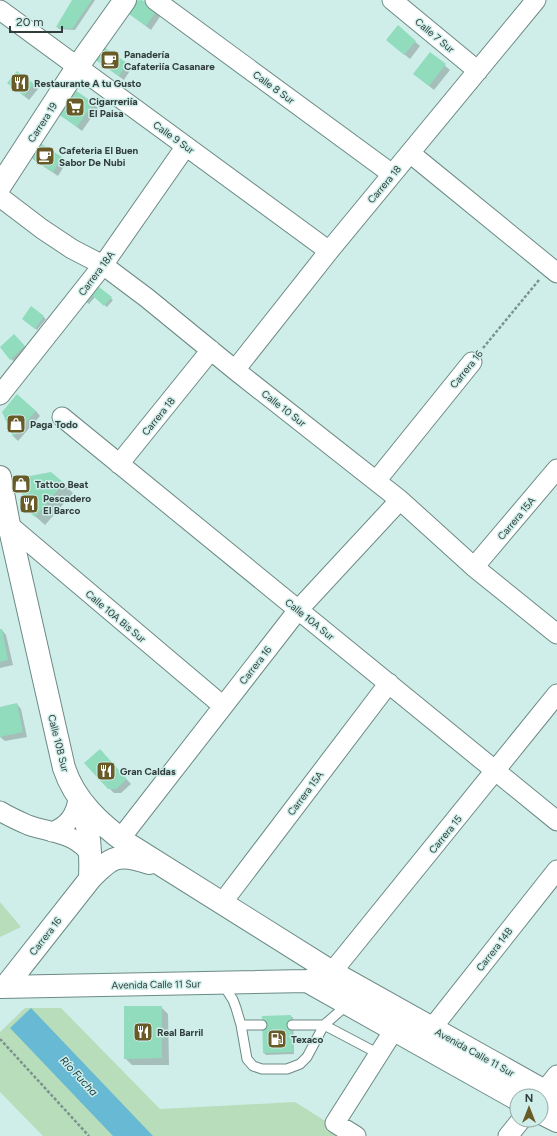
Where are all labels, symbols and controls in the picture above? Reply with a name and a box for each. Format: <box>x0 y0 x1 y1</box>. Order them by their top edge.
scale bar <box>10 8 62 34</box>
text: 20 m <box>16 15 44 29</box>
street label: Calle 7 Sur <box>412 15 458 56</box>
place label: Panadería Cafateriía Casanare <box>124 48 215 73</box>
cafe icon: Panadería Cafateriía Casanare <box>99 49 121 71</box>
street label: Calle 8 Sur <box>250 68 298 107</box>
restaurant icon: Restaurante A tu Gusto <box>9 72 31 94</box>
place label: Restaurante A tu Gusto <box>34 77 142 90</box>
place label: Cigarreriía El Paisa <box>89 95 138 120</box>
supermarket icon: Cigarreriía El Paisa <box>64 96 86 118</box>
street label: Carrera 19 <box>25 99 60 145</box>
street label: Calle 9 Sur <box>151 118 197 157</box>
place label: Cafeteria El Buen Sabor De Nubi <box>59 144 139 169</box>
cafe icon: Cafeteria El Buen Sabor De Nubi <box>34 145 56 167</box>
street label: Carrera 18 <box>365 163 404 206</box>
street label: Carrera 18A <box>75 248 118 298</box>
street label: Carrera 16 <box>447 347 486 391</box>
street label: Calle 10 Sur <box>259 387 309 430</box>
street label: Carrera 18 <box>139 394 178 438</box>
shop icon: Paga Todo <box>5 413 27 435</box>
place label: Paga Todo <box>30 418 78 431</box>
shop icon: Tattoo Beat <box>10 473 32 495</box>
place label: Tattoo Beat <box>35 478 88 491</box>
place label: Pescadero El Barco <box>43 492 91 517</box>
restaurant icon: Pescadero El Barco <box>18 493 40 515</box>
street label: Carrera 15A <box>495 494 538 542</box>
street label: Calle 10A Bis Sur <box>83 587 149 646</box>
street label: Calle 10A Sur <box>282 596 337 644</box>
street label: Carrera 16 <box>236 643 275 687</box>
street label: Calle 10B Sur <box>45 713 72 774</box>
restaurant icon: Gran Caldas <box>95 760 117 782</box>
place label: Gran Caldas <box>120 765 176 778</box>
street label: Carrera 15A <box>285 768 326 818</box>
street label: Carrera 15 <box>426 812 465 856</box>
street label: Carrera 16 <box>26 914 65 958</box>
street label: Carrera 14B <box>473 925 516 974</box>
street label: Avenida Calle 11 Sur <box>111 977 201 992</box>
restaurant icon: Real Barril <box>132 1021 154 1043</box>
street label: Avenida Calle 11 Sur <box>433 1025 517 1080</box>
place label: Real Barril <box>157 1026 203 1039</box>
fuel station icon: Texaco <box>266 1028 288 1050</box>
place label: Texaco <box>291 1033 324 1046</box>
water label: Río Fucha <box>57 1054 101 1099</box>
north arrow <box>509 1088 549 1128</box>
text: N <box>525 1092 533 1105</box>

